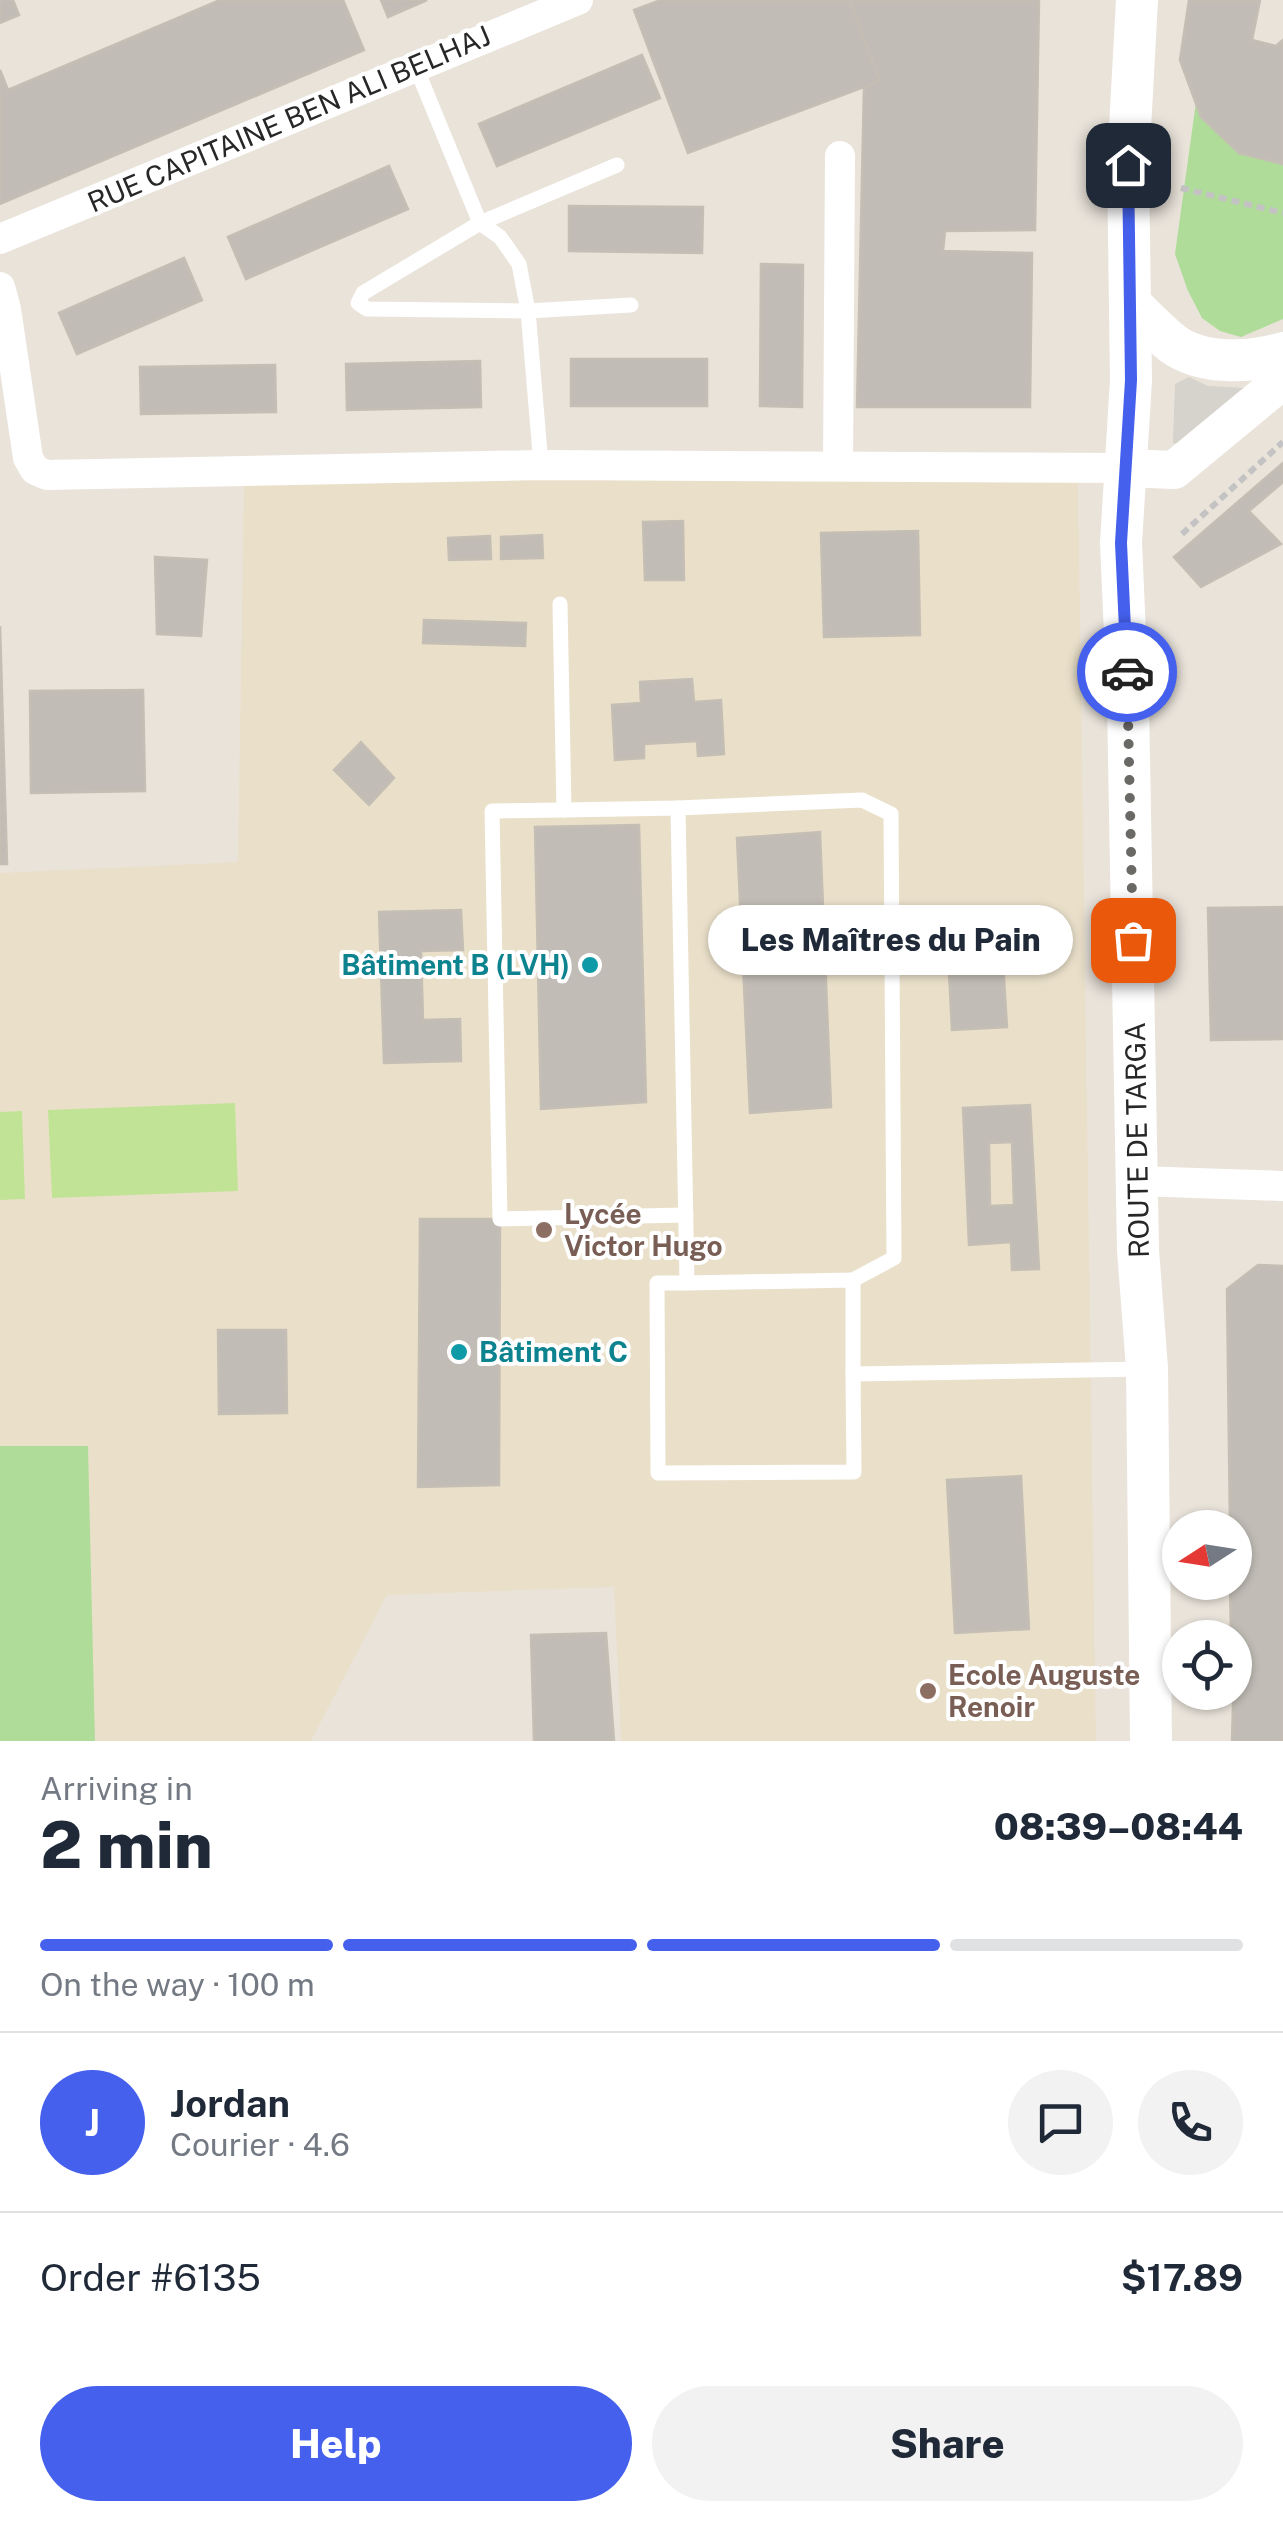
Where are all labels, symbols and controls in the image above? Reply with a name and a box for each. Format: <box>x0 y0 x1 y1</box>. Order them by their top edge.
street label: RUE CAPITAINE BEN ALI BELHAJ <box>82 18 495 219</box>
pin <box>1086 123 1171 208</box>
icon: home <box>1101 138 1156 193</box>
courier <box>1077 622 1177 722</box>
icon: car <box>1100 645 1155 700</box>
pin <box>1091 898 1176 983</box>
callout: Les Maîtres du Pain <box>708 905 1073 975</box>
icon: bag <box>1106 913 1161 968</box>
text: Les Maîtres du Pain <box>740 921 1041 958</box>
place label: Bâtiment B (LVH) <box>341 948 570 981</box>
marker: Bâtiment B (LVH) <box>579 954 601 976</box>
street label: ROUTE DE TARGA <box>1118 1022 1155 1258</box>
place label: Lycée Victor Hugo <box>564 1197 723 1262</box>
marker: Lycée Victor Hugo <box>533 1219 555 1241</box>
place label: Bâtiment C <box>479 1335 628 1368</box>
marker: Bâtiment C <box>448 1341 470 1363</box>
north arrow <box>1162 1510 1252 1600</box>
map controls <box>1162 1510 1252 1710</box>
button: locate <box>1162 1620 1252 1710</box>
place label: Ecole Auguste Renoir <box>948 1658 1140 1723</box>
marker: Ecole Auguste Renoir <box>917 1680 939 1702</box>
text: Arriving in <box>40 1770 193 1807</box>
text: 08:39–08:44 <box>994 1804 1243 1849</box>
text: 2 min <box>40 1806 213 1883</box>
text: On the way · 100 m <box>40 1966 315 2003</box>
button: chat <box>1008 2070 1113 2175</box>
button: phone <box>1138 2070 1243 2175</box>
text: Jordan <box>170 2081 290 2126</box>
text: J <box>85 2100 100 2145</box>
text: Courier · 4.6 <box>170 2126 350 2163</box>
text: Order #6135 <box>40 2255 261 2300</box>
text: $17.89 <box>1121 2255 1243 2300</box>
button: Help <box>40 2386 632 2501</box>
button: Share <box>652 2386 1243 2501</box>

